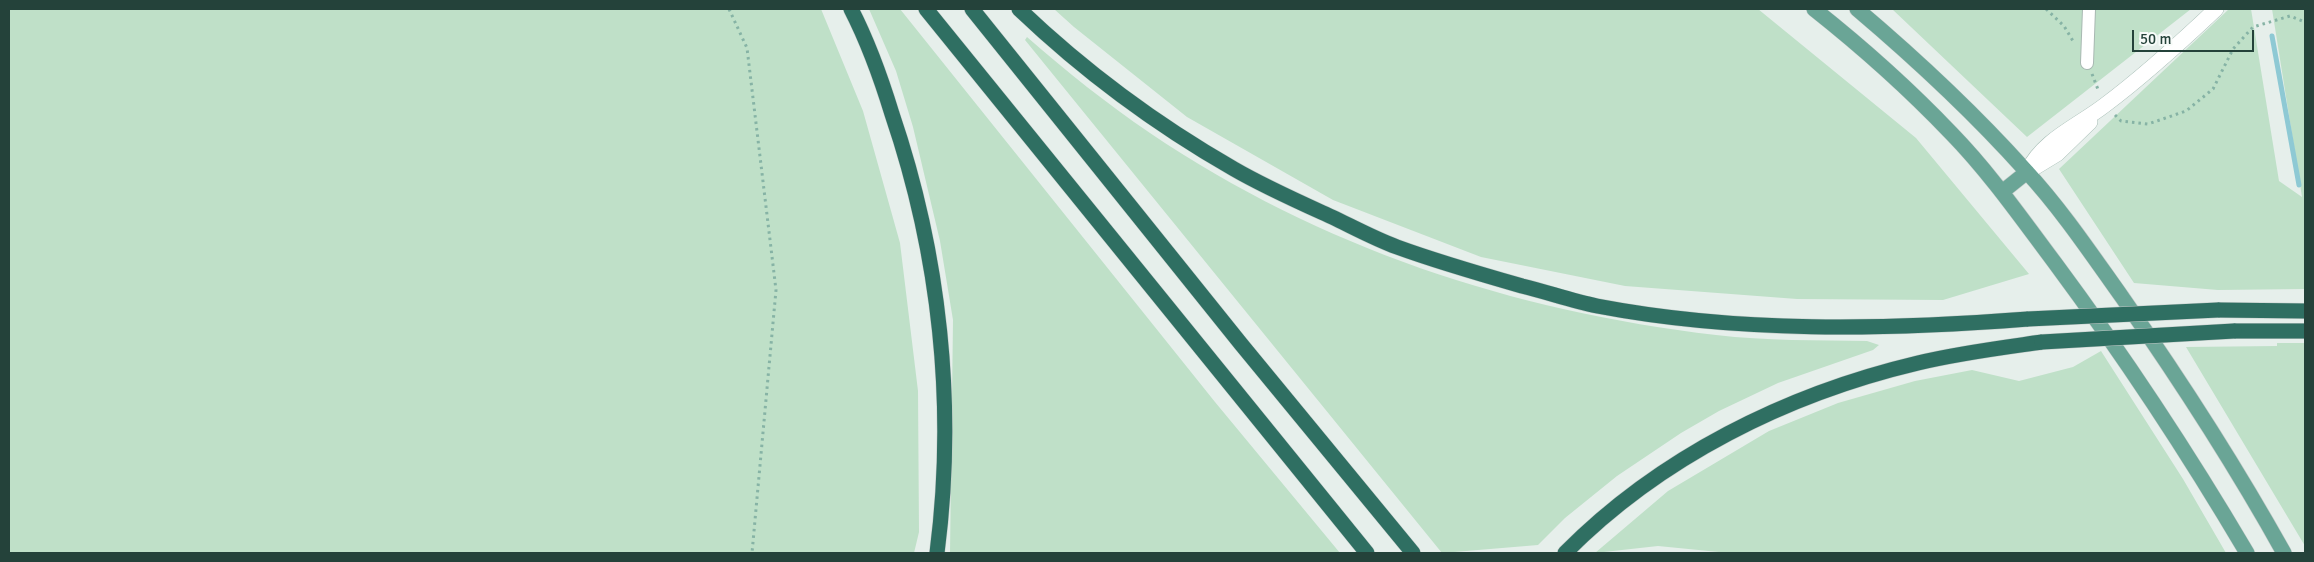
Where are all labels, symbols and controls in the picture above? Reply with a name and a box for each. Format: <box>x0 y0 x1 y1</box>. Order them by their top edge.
scale bar <box>2134 20 2256 52</box>
text: 50 m <box>2140 30 2171 48</box>

